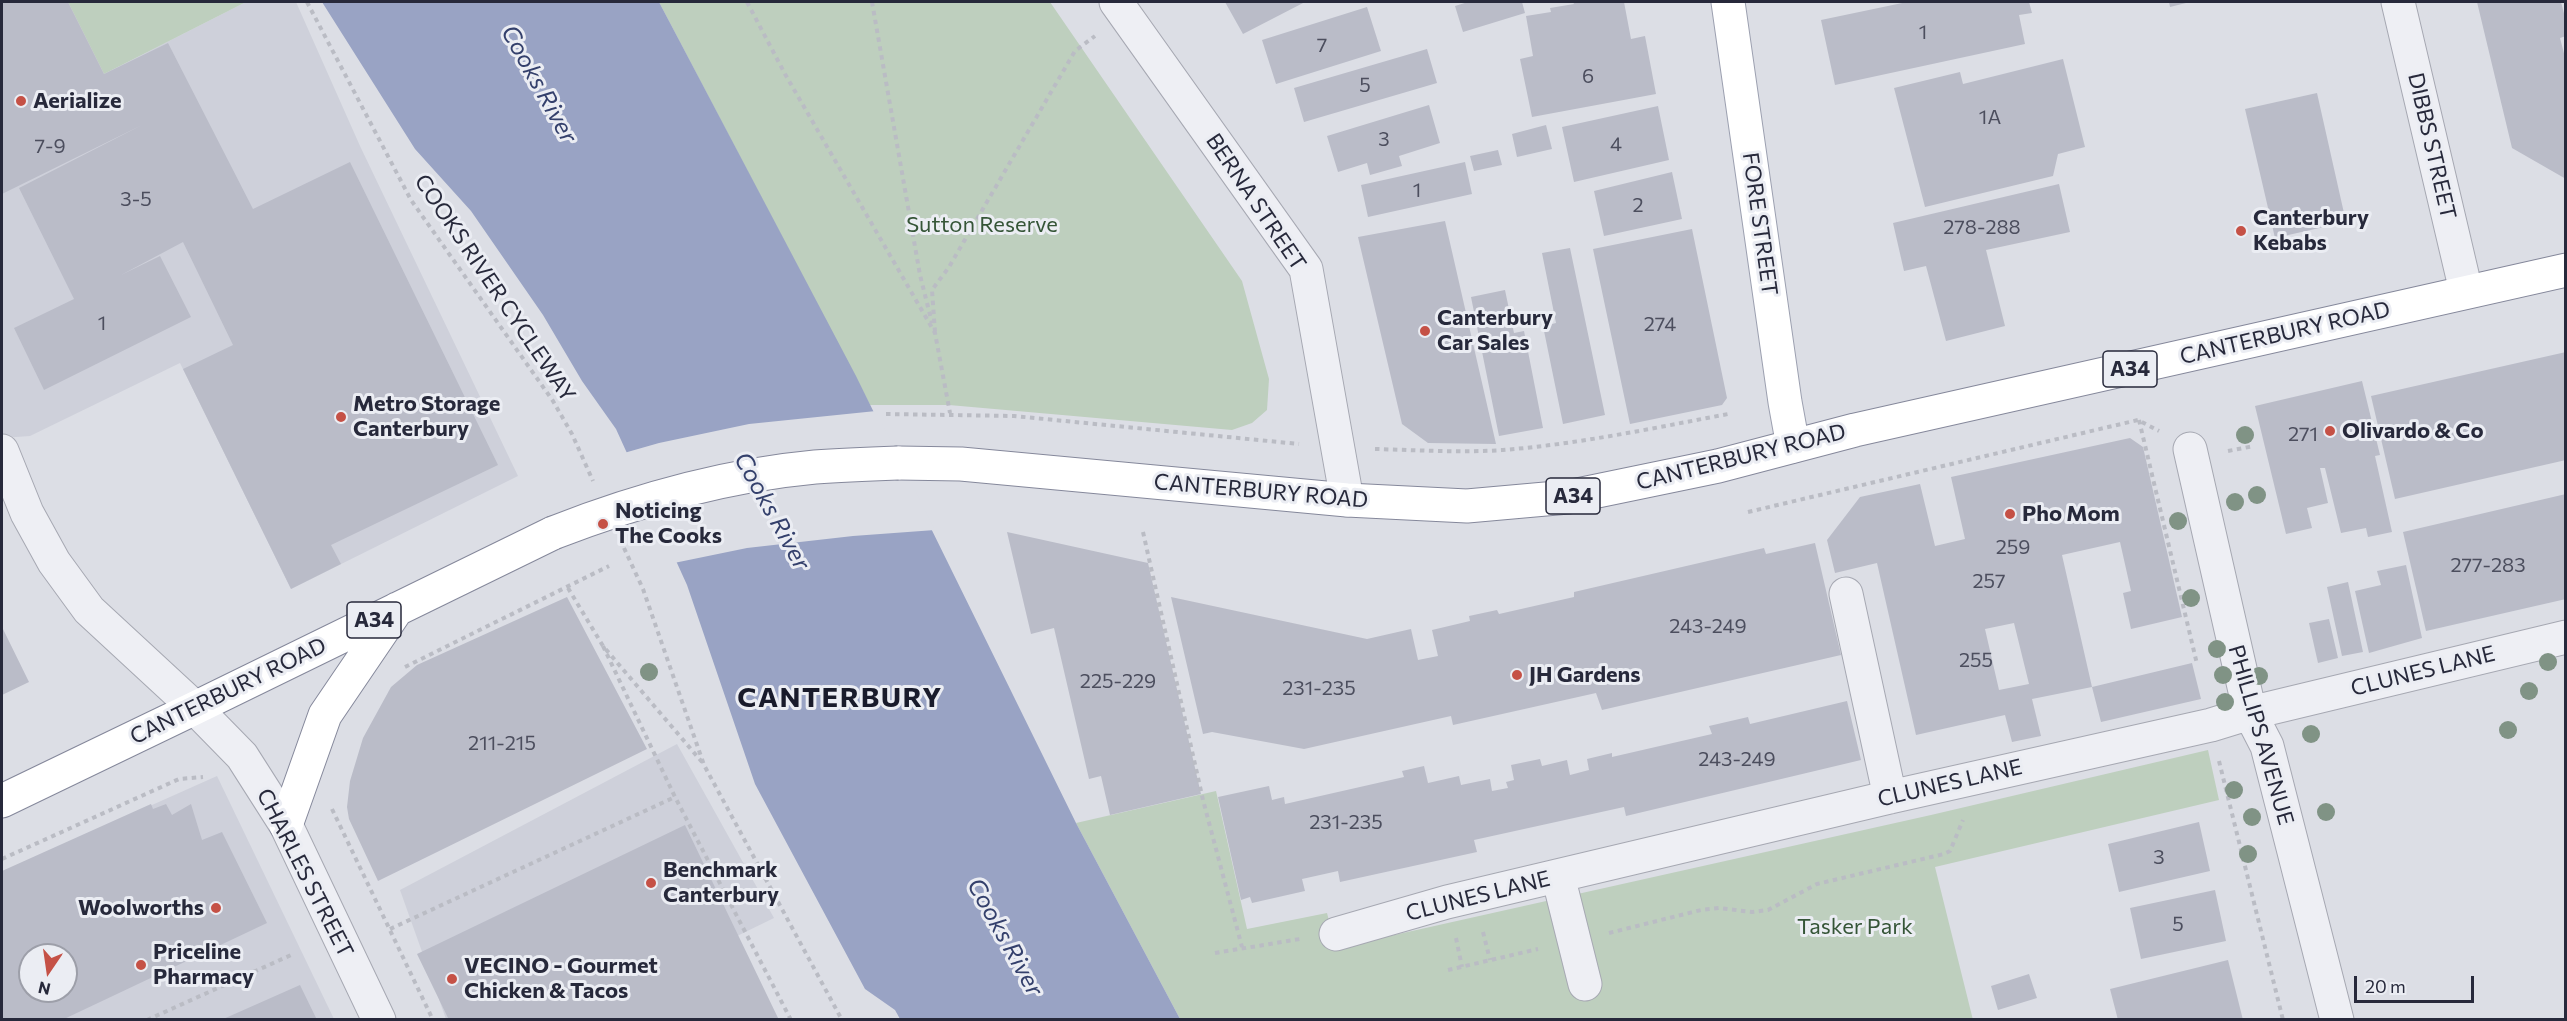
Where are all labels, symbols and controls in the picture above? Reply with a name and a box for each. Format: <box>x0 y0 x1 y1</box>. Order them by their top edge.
water label: Cooks River <box>495 20 583 148</box>
house number: 1 <box>1919 20 1927 44</box>
house number: 7 <box>1317 33 1327 57</box>
house number: 6 <box>1582 64 1594 88</box>
street label: DIBBS STREET <box>2402 70 2462 222</box>
house number: 5 <box>1359 73 1371 97</box>
place label: Aerialize <box>33 88 122 114</box>
marker: Aerialize <box>14 94 28 108</box>
house number: 1A <box>1979 105 2001 129</box>
house number: 3 <box>1378 127 1390 151</box>
street label: BERNA STREET <box>1200 128 1312 276</box>
house number: 4 <box>1610 132 1622 156</box>
house number: 7-9 <box>34 134 66 158</box>
street label: FORE STREET <box>1737 151 1783 297</box>
street label: COOKS RIVER CYCLEWAY <box>409 169 581 407</box>
house number: 1 <box>1413 178 1421 202</box>
house number: 3-5 <box>120 187 152 211</box>
house number: 2 <box>1632 193 1644 217</box>
place label: Canterbury Kebabs <box>2253 205 2369 256</box>
park label: Sutton Reserve <box>906 212 1058 238</box>
house number: 278-288 <box>1943 215 2021 239</box>
marker: Canterbury Kebabs <box>2234 224 2248 238</box>
street label: CANTERBURY ROAD <box>2177 296 2393 370</box>
place label: Canterbury Car Sales <box>1437 305 1553 356</box>
house number: 1 <box>98 311 106 335</box>
house number: 274 <box>1644 312 1676 336</box>
marker: Canterbury Car Sales <box>1418 324 1432 338</box>
road number: A34 <box>2103 351 2157 387</box>
place label: Metro Storage Canterbury <box>353 391 500 442</box>
marker: Metro Storage Canterbury <box>334 410 348 424</box>
street label: CANTERBURY ROAD <box>1634 418 1848 496</box>
place label: Olivardo & Co <box>2342 418 2484 444</box>
house number: 271 <box>2288 422 2318 446</box>
marker: Olivardo & Co <box>2323 424 2337 438</box>
water label: Cooks River <box>728 447 816 575</box>
street label: CANTERBURY ROAD <box>1153 468 1369 514</box>
road number: A34 <box>1546 478 1600 514</box>
place label: Noticing The Cooks <box>615 498 722 550</box>
place label: Pho Mom <box>2022 501 2120 527</box>
marker: Pho Mom <box>2003 507 2017 521</box>
marker: Noticing The Cooks <box>596 517 610 531</box>
house number: 259 <box>1996 535 2030 559</box>
house number: 277-283 <box>2450 553 2526 577</box>
house number: 257 <box>1972 569 2006 593</box>
road number: A34 <box>347 602 401 638</box>
house number: 243-249 <box>1669 614 1747 638</box>
street label: CANTERBURY ROAD <box>126 632 330 750</box>
street label: CLUNES LANE <box>2348 640 2498 702</box>
street label: PHILLIPS AVENUE <box>2223 642 2299 828</box>
house number: 255 <box>1959 648 1993 672</box>
place label: JH Gardens <box>1529 662 1641 688</box>
marker: JH Gardens <box>1510 668 1524 682</box>
house number: 225-229 <box>1080 669 1156 693</box>
house number: 231-235 <box>1282 676 1356 700</box>
district label: CANTERBURY <box>737 681 943 715</box>
house number: 211-215 <box>468 731 536 755</box>
house number: 243-249 <box>1698 747 1776 771</box>
street label: CLUNES LANE <box>1875 754 2025 812</box>
street label: CHARLES STREET <box>251 784 359 962</box>
house number: 231-235 <box>1309 810 1383 834</box>
house number: 3 <box>2153 845 2165 869</box>
place label: Benchmark Canterbury <box>663 857 779 908</box>
street label: CLUNES LANE <box>1403 865 1553 927</box>
water label: Cooks River <box>961 873 1049 1001</box>
marker: Benchmark Canterbury <box>644 876 658 890</box>
place label: Woolworths <box>78 895 204 921</box>
marker: Woolworths <box>209 901 223 915</box>
house number: 5 <box>2172 912 2184 936</box>
park label: Tasker Park <box>1797 914 1913 940</box>
place label: Priceline Pharmacy <box>153 939 254 990</box>
north arrow <box>18 943 78 1003</box>
place label: VECINO - Gourmet Chicken & Tacos <box>464 953 658 1004</box>
marker: Priceline Pharmacy <box>134 958 148 972</box>
scale bar <box>2357 964 2477 1002</box>
marker: VECINO - Gourmet Chicken & Tacos <box>445 972 459 986</box>
text: 20 m <box>2365 975 2406 997</box>
text: N <box>36 978 52 1000</box>

